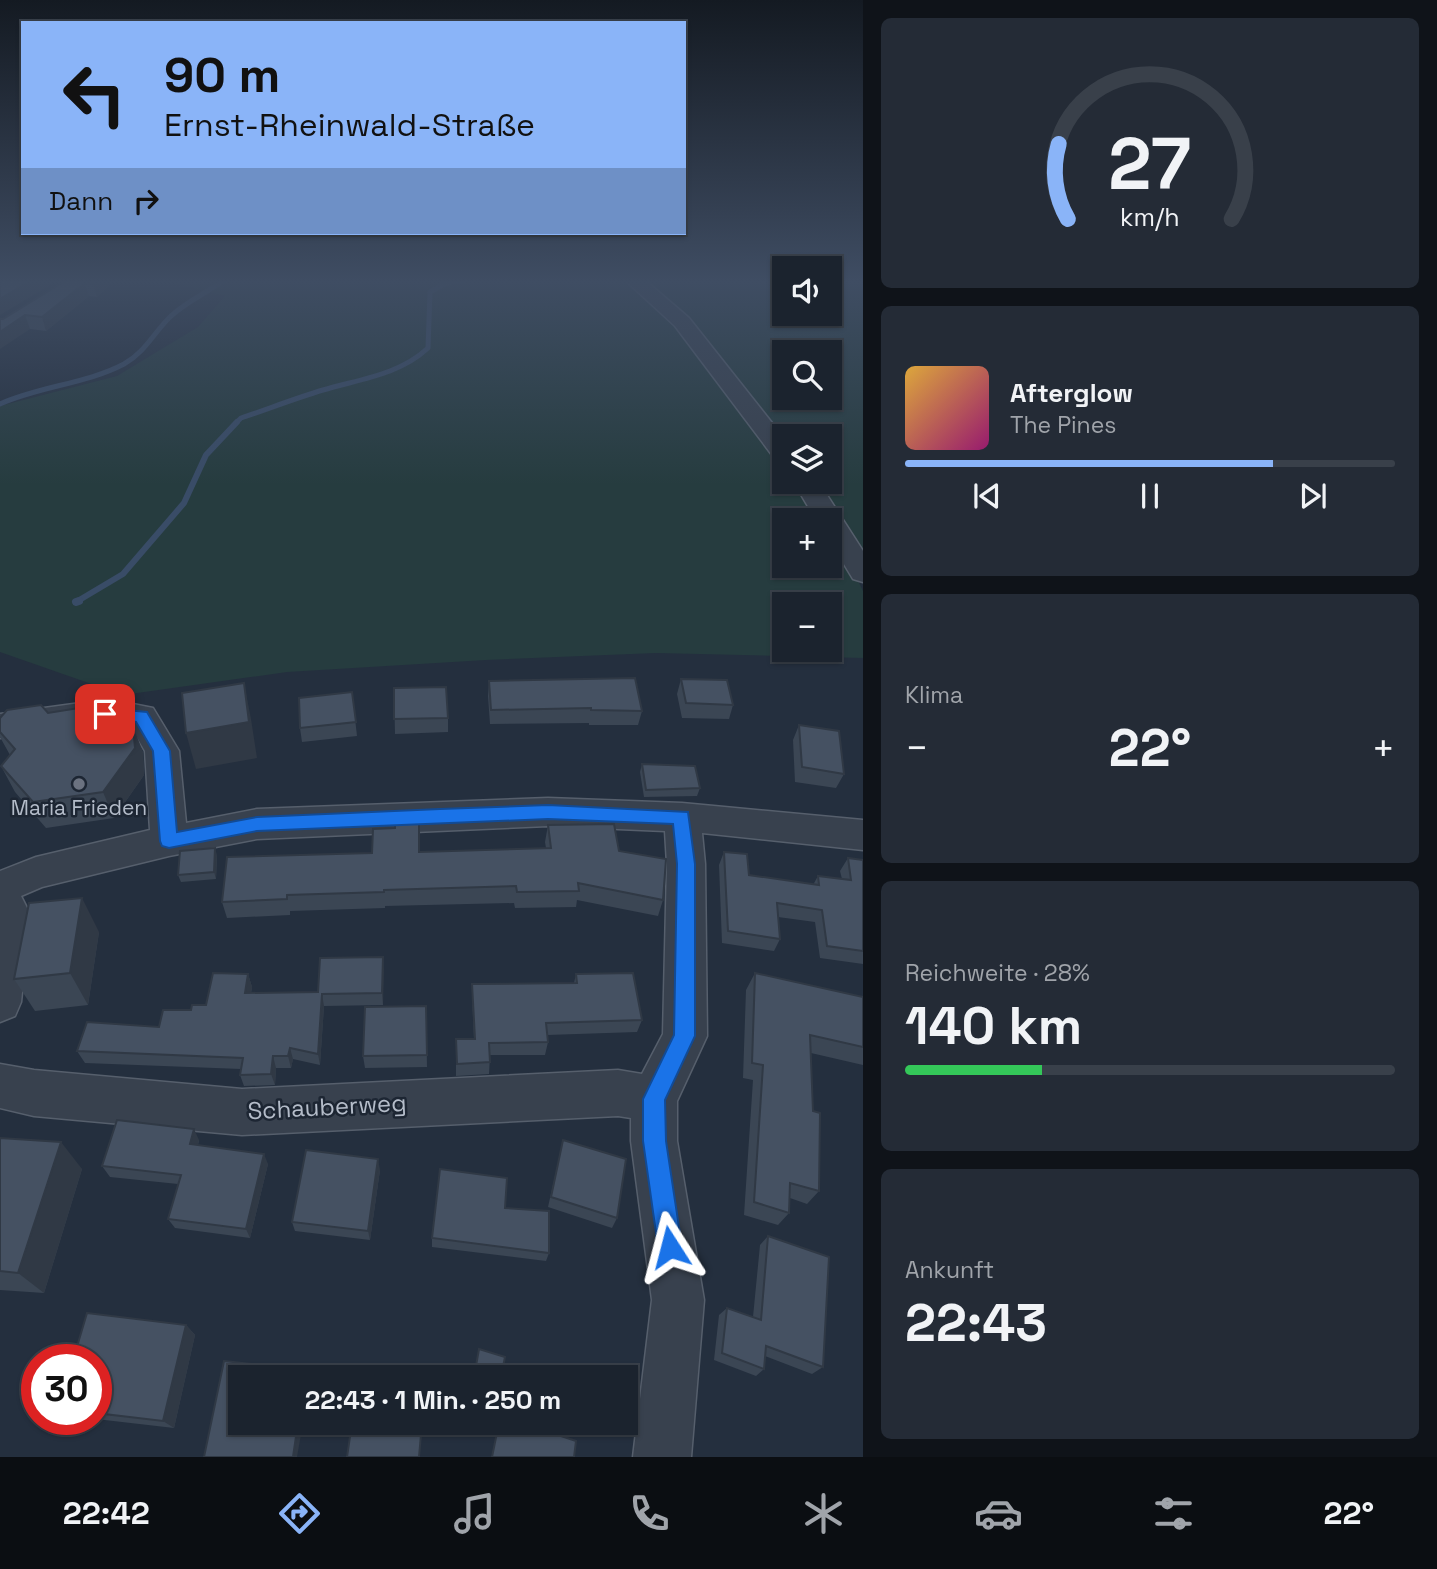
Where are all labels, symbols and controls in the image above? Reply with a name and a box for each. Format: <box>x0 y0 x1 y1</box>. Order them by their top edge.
text: 90 m <box>164 44 280 106</box>
icon: left <box>49 49 140 140</box>
text: Ernst-Rheinwald-Straße <box>164 105 535 145</box>
text: 27 <box>1109 117 1191 210</box>
icon: right <box>127 182 165 220</box>
text: Dann <box>49 184 113 218</box>
text: km/h <box>1120 201 1180 233</box>
map controls <box>772 256 842 662</box>
button: sound <box>772 256 842 326</box>
button: search <box>772 340 842 410</box>
text: Afterglow <box>1010 376 1133 410</box>
text: The Pines <box>1010 410 1116 440</box>
button: layers <box>772 424 842 494</box>
icon: previous <box>968 477 1006 515</box>
icon: pause <box>1131 477 1169 515</box>
icon: next <box>1294 477 1332 515</box>
button: + <box>772 508 842 578</box>
button: − <box>772 592 842 662</box>
text: Klima <box>905 680 963 710</box>
pin <box>75 684 135 744</box>
icon: arrive <box>86 695 124 733</box>
text: 22° <box>1109 715 1191 781</box>
text: − <box>905 724 929 772</box>
text: + <box>1371 724 1395 772</box>
marker: Maria Frieden <box>71 776 87 792</box>
place label: Maria Frieden <box>11 794 147 821</box>
text: Reichweite · 28% <box>905 958 1090 988</box>
text: 140 km <box>905 993 1082 1059</box>
street label: Schauberweg <box>247 1087 407 1126</box>
position arrow <box>633 1210 707 1284</box>
text: Ankunft <box>905 1255 994 1285</box>
text: 22:43 <box>905 1290 1047 1356</box>
speed limit sign: 30 <box>21 1344 112 1435</box>
text: 22:43 · 1 Min. · 250 m <box>305 1383 561 1417</box>
icon: directions <box>275 1489 324 1538</box>
icon: music <box>450 1489 499 1538</box>
icon: phone <box>625 1489 674 1538</box>
icon: climate <box>799 1489 848 1538</box>
icon: car <box>974 1489 1023 1538</box>
icon: filters <box>1149 1489 1198 1538</box>
text: 22:42 <box>63 1493 150 1533</box>
text: 22° <box>1323 1493 1374 1533</box>

